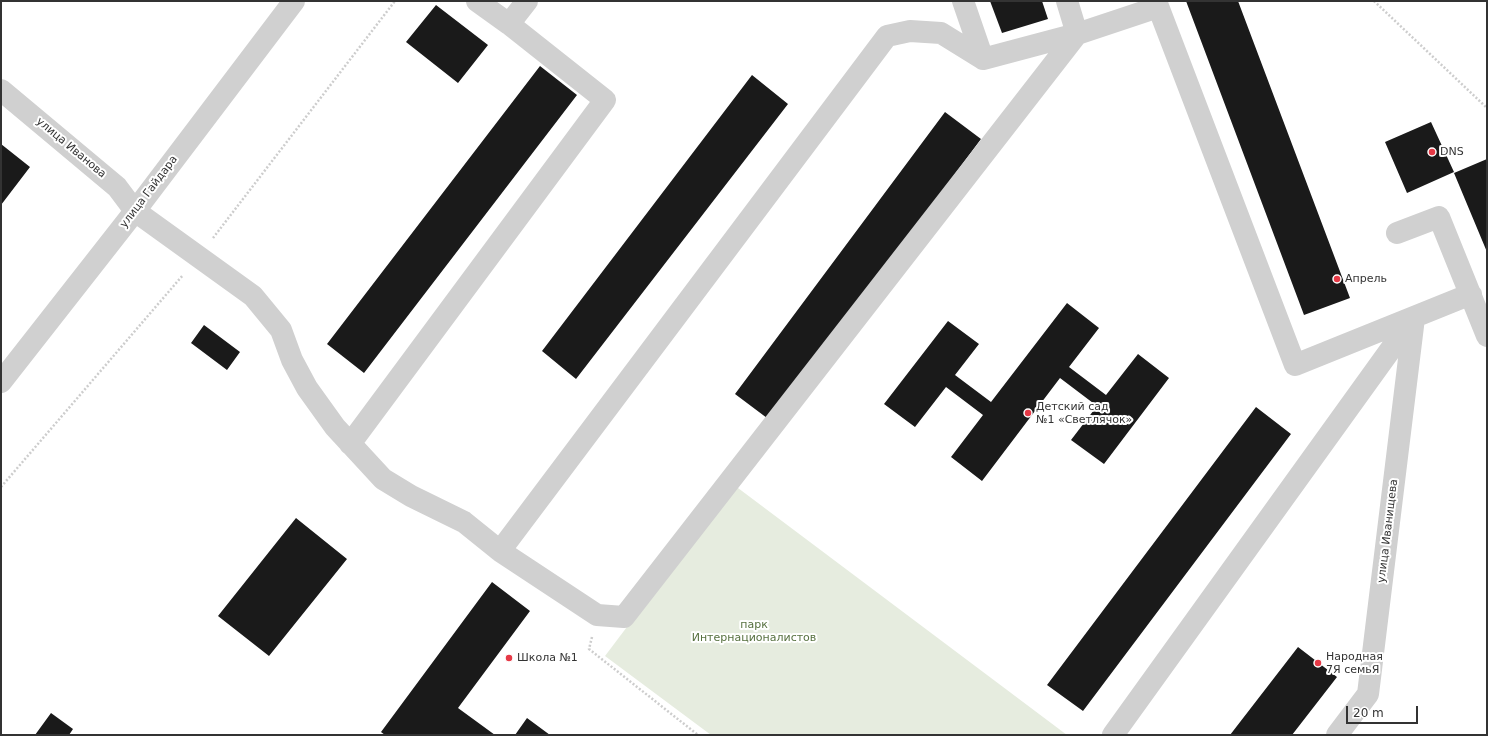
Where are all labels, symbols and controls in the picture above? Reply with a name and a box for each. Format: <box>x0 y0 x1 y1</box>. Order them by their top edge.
street label: улица Иванова <box>33 115 109 181</box>
place label: DNS <box>1440 145 1464 159</box>
marker: DNS <box>1427 147 1437 157</box>
street label: улица Гайдара <box>118 153 180 231</box>
place label: Апрель <box>1345 272 1387 286</box>
marker: Апрель <box>1332 274 1342 284</box>
place label: Детский сад №1 «Светлячок» <box>1036 400 1132 426</box>
marker: Детский сад №1 «Светлячок» <box>1023 408 1033 418</box>
street label: улица Иванищева <box>1375 478 1401 584</box>
park label: парк Интернационалистов <box>692 618 816 644</box>
place label: Народная 7Я семьЯ <box>1326 650 1383 676</box>
place label: Школа №1 <box>517 651 578 665</box>
marker: Школа №1 <box>504 653 514 663</box>
marker: Народная 7Я семьЯ <box>1313 658 1323 668</box>
scale bar <box>1348 698 1420 724</box>
text: 20 m <box>1353 706 1384 720</box>

